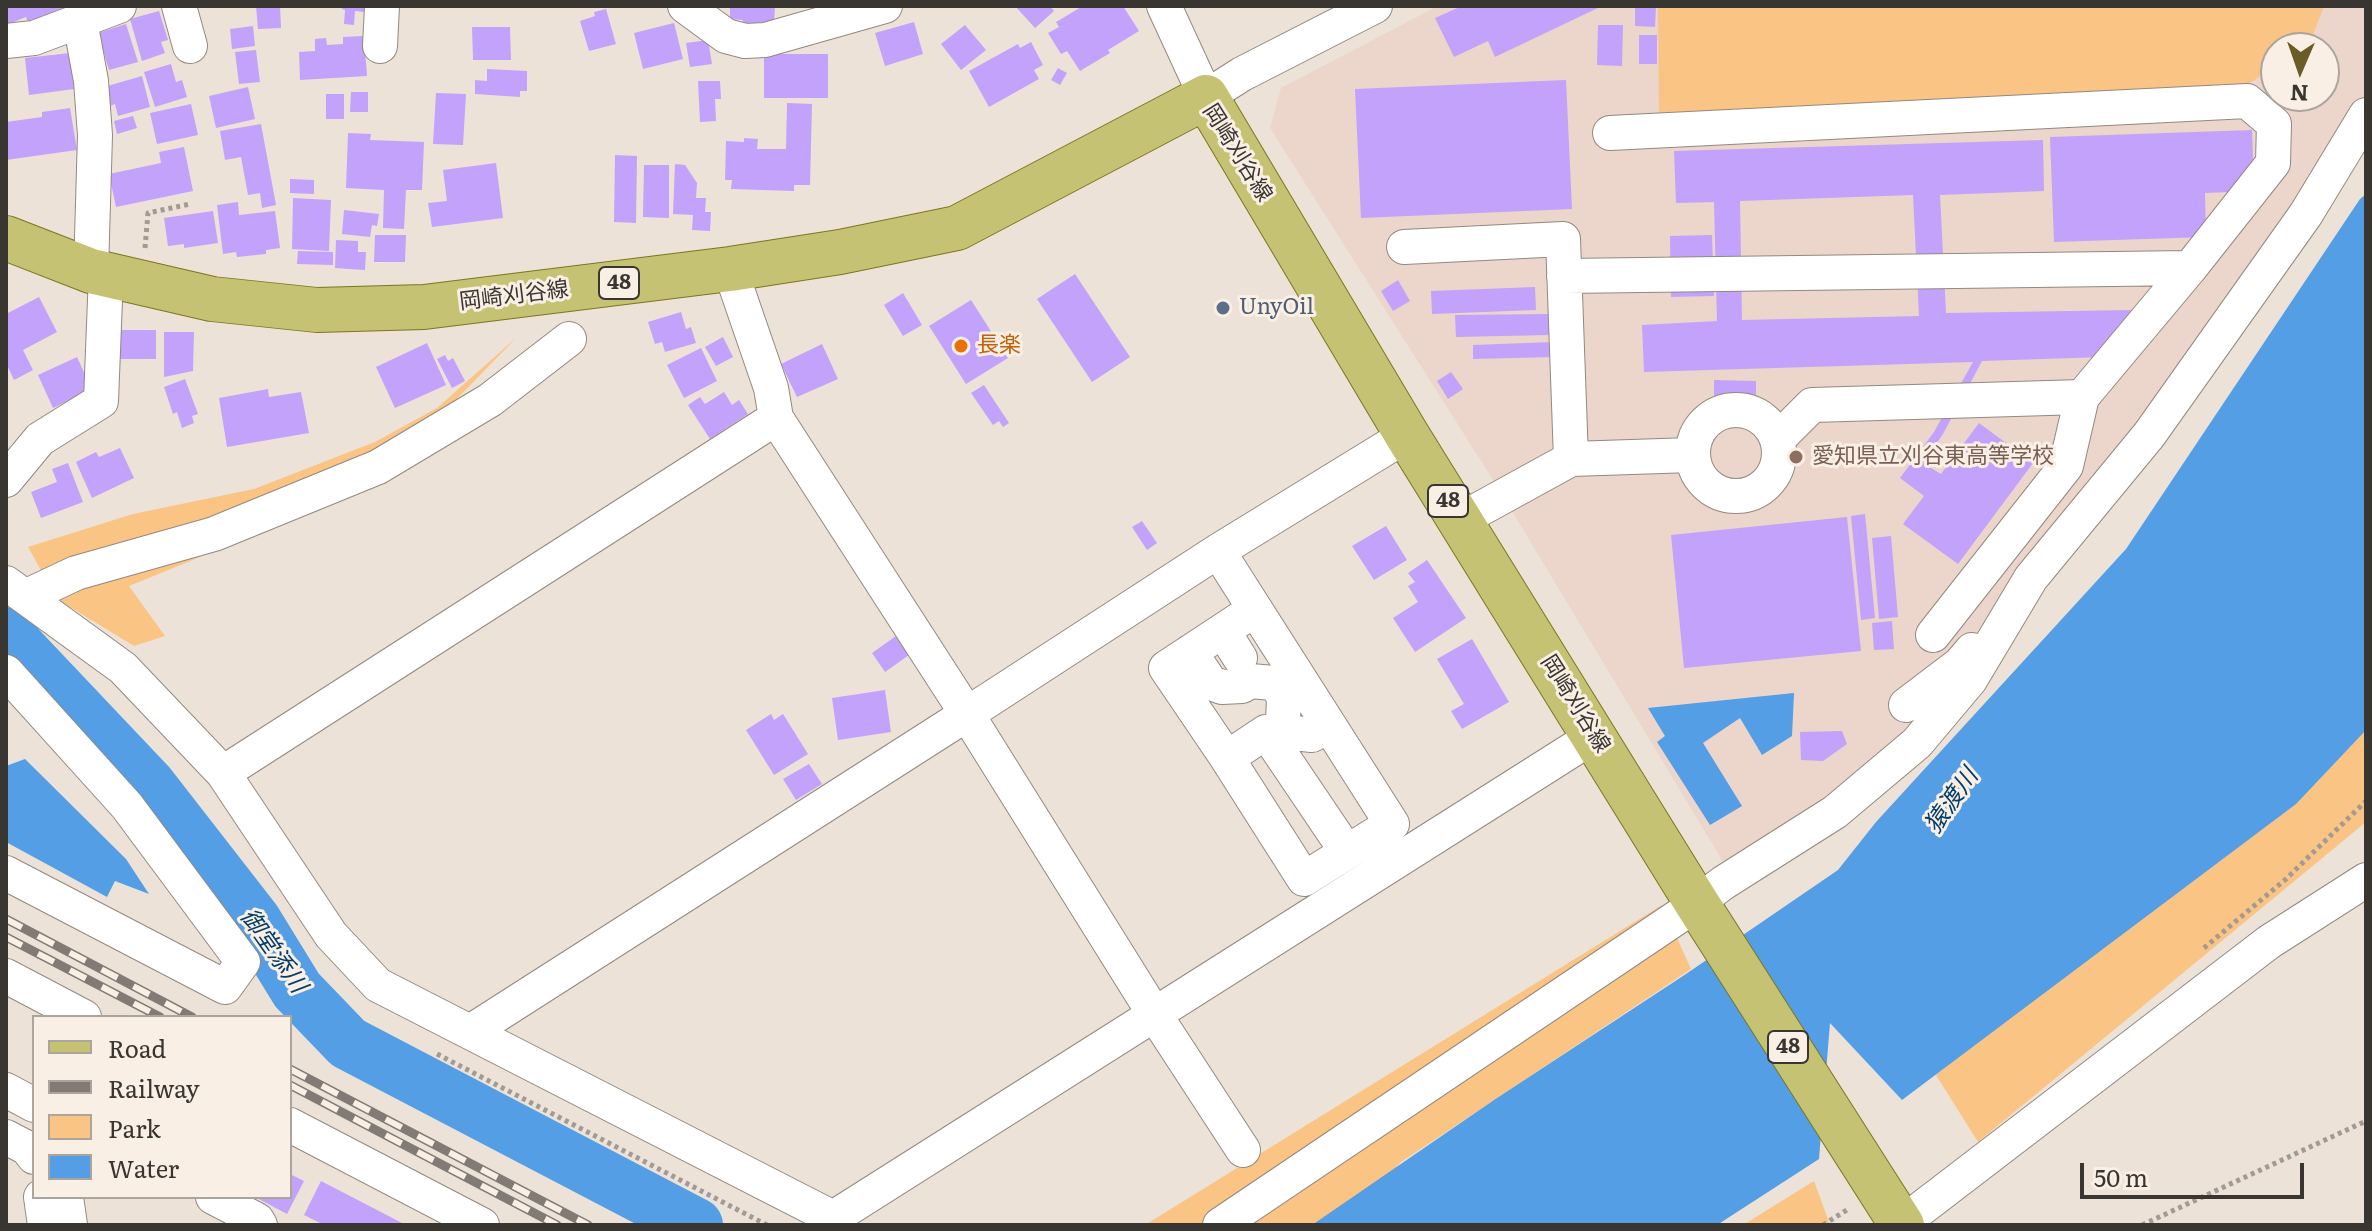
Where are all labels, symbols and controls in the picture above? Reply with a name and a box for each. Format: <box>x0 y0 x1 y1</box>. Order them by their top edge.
north arrow <box>2260 32 2340 112</box>
text: N <box>2289 78 2309 111</box>
street label: 岡崎刈谷線 <box>1197 99 1277 207</box>
road number: 48 <box>599 267 639 299</box>
street label: 岡崎刈谷線 <box>458 276 570 316</box>
place label: UnyOil <box>1239 295 1314 321</box>
marker: UnyOil <box>1214 299 1232 317</box>
place label: 長楽 <box>977 333 1021 359</box>
marker: 長楽 <box>952 337 970 355</box>
place label: 愛知県立刈谷東高等学校 <box>1812 444 2054 470</box>
marker: 愛知県立刈谷東高等学校 <box>1787 448 1805 466</box>
road number: 48 <box>1428 485 1468 517</box>
street label: 岡崎刈谷線 <box>1535 650 1615 758</box>
water label: 猿渡川 <box>1920 763 1984 839</box>
water label: 御堂添川 <box>234 903 312 999</box>
legend <box>32 1015 292 1199</box>
text: Road <box>108 1030 166 1065</box>
road number: 48 <box>1768 1031 1808 1063</box>
text: Railway <box>108 1070 200 1105</box>
text: Park <box>108 1110 161 1145</box>
scale bar <box>2084 1147 2308 1197</box>
text: Water <box>108 1150 179 1185</box>
text: 50 m <box>2094 1159 2148 1194</box>

